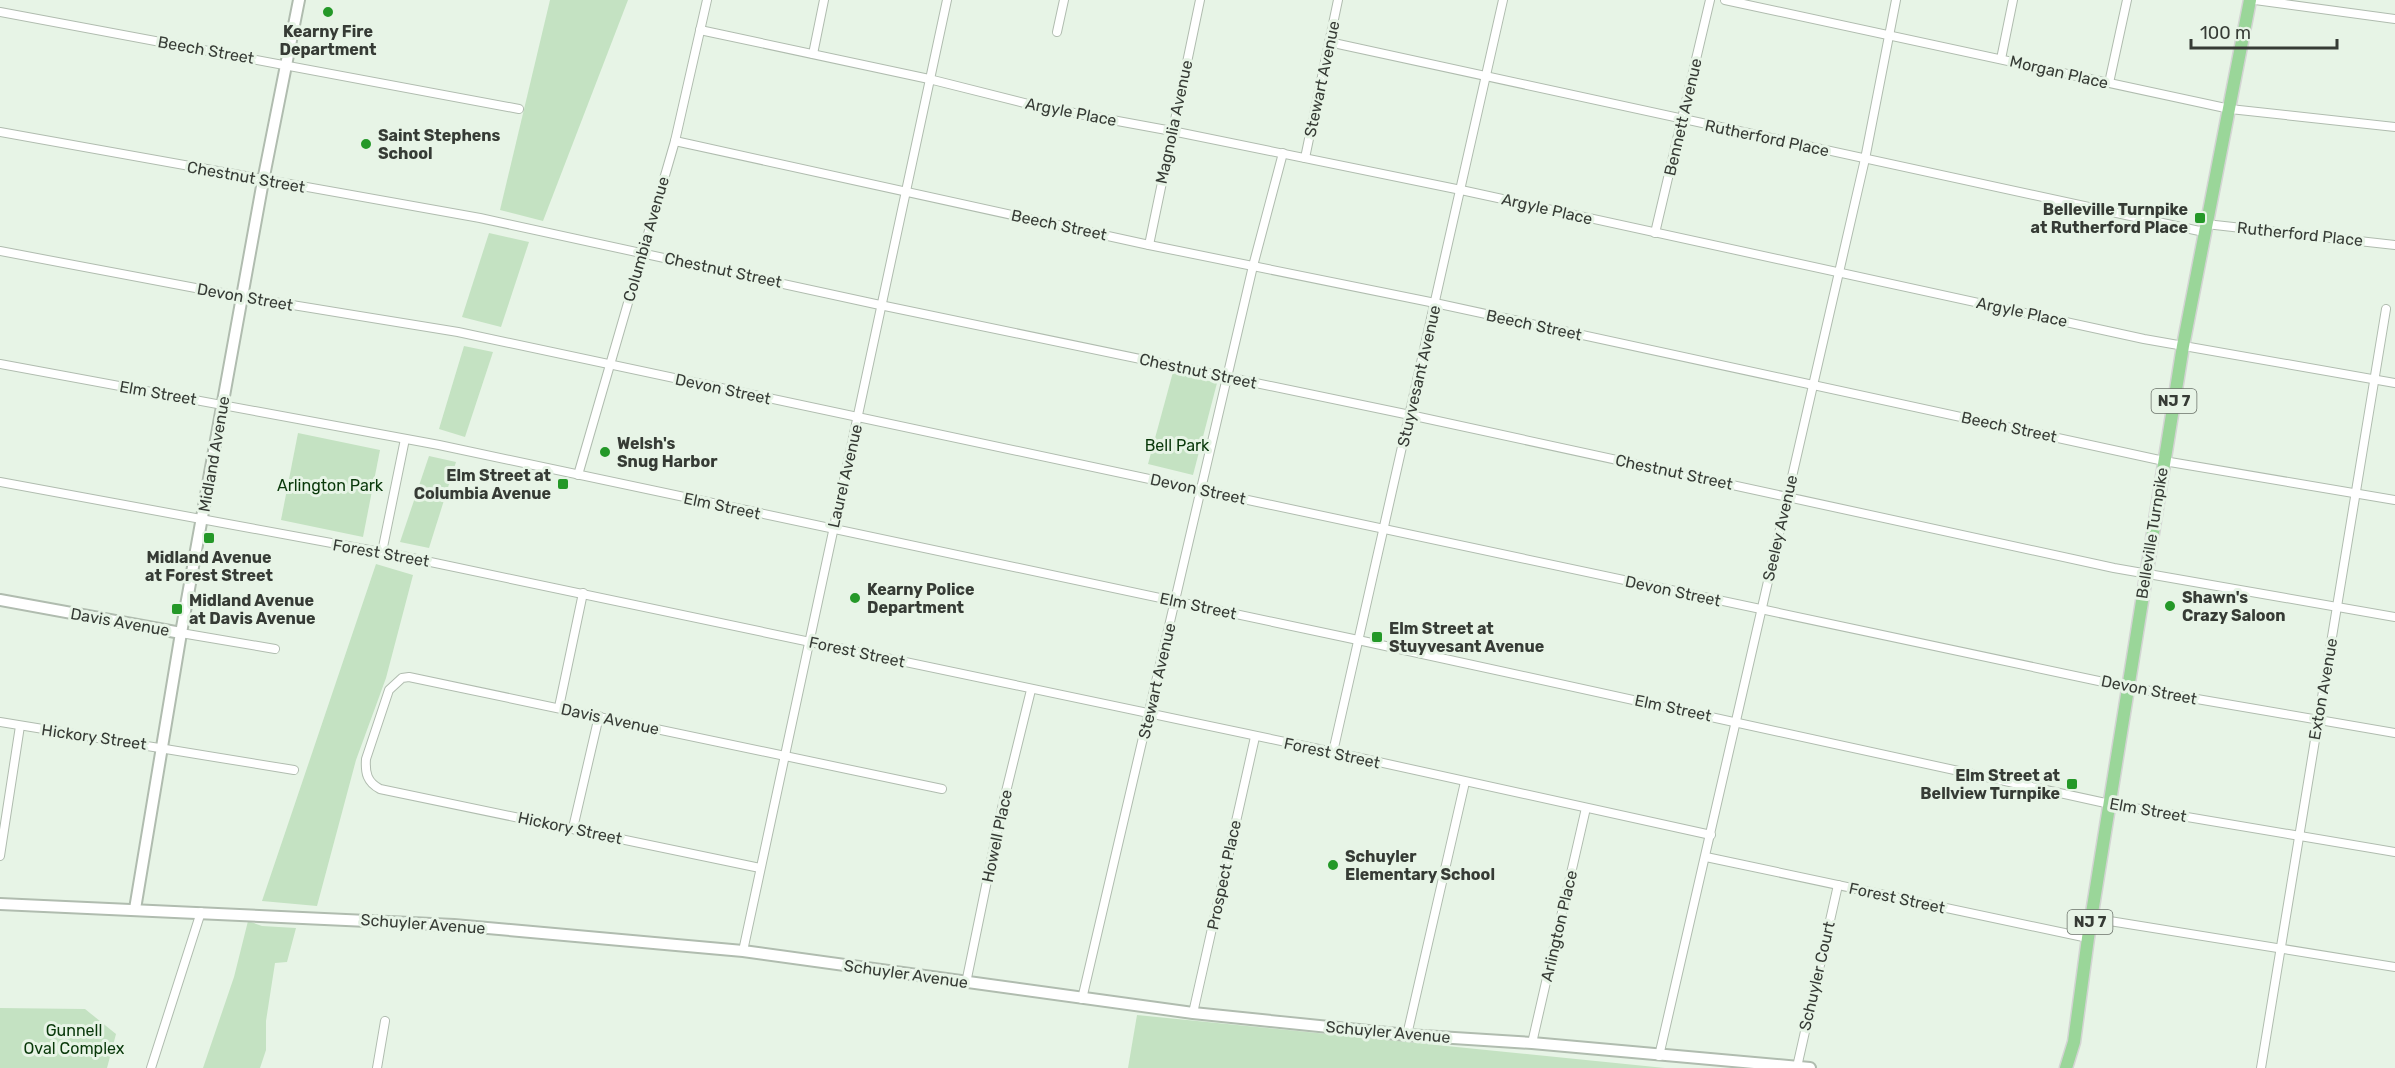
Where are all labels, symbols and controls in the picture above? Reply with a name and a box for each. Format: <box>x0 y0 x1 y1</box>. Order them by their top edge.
marker: Kearny Fire Department <box>321 5 335 19</box>
scale bar <box>2191 12 2336 50</box>
street label: Stewart Avenue <box>1300 19 1344 139</box>
place label: Kearny Fire Department <box>279 22 377 59</box>
text: 100 m <box>2200 22 2251 44</box>
street label: Beech Street <box>156 32 256 68</box>
street label: Morgan Place <box>2008 51 2110 93</box>
street label: Bennett Avenue <box>1660 56 1706 178</box>
street label: Magnolia Avenue <box>1152 58 1196 186</box>
street label: Argyle Place <box>1024 94 1118 130</box>
street label: Rutherford Place <box>1703 116 1831 160</box>
place label: Saint Stephens School <box>378 126 501 163</box>
marker: Saint Stephens School <box>359 137 373 151</box>
street label: Chestnut Street <box>185 157 307 197</box>
street label: Columbia Avenue <box>619 174 673 304</box>
street label: Argyle Place <box>1500 189 1594 229</box>
place label: Belleville Turnpike at Rutherford Place <box>2031 200 2188 237</box>
street label: Beech Street <box>1009 206 1109 244</box>
marker: Belleville Turnpike at Rutherford Place <box>2193 211 2207 225</box>
street label: Rutherford Place <box>2236 218 2364 250</box>
street label: Chestnut Street <box>663 248 783 292</box>
street label: Devon Street <box>195 279 295 315</box>
street label: Argyle Place <box>1975 293 2069 331</box>
street label: Stuyvesant Avenue <box>1393 303 1445 449</box>
street label: Beech Street <box>1484 306 1584 344</box>
street label: Chestnut Street <box>1138 349 1258 393</box>
street label: Devon Street <box>673 370 773 408</box>
street label: Elm Street <box>118 377 198 409</box>
road number: NJ 7 <box>2152 389 2196 413</box>
street label: Midland Avenue <box>194 394 234 514</box>
street label: Beech Street <box>1959 408 2059 446</box>
street label: Laurel Avenue <box>824 422 866 530</box>
place label: Welsh's Snug Harbor <box>617 434 718 471</box>
park label: Bell Park <box>1145 436 1210 455</box>
marker: Welsh's Snug Harbor <box>598 445 612 459</box>
street label: Chestnut Street <box>1614 450 1734 494</box>
place label: Elm Street at Columbia Avenue <box>414 466 552 503</box>
street label: Belleville Turnpike <box>2132 466 2172 600</box>
street label: Devon Street <box>1148 470 1248 508</box>
street label: Seeley Avenue <box>1759 473 1801 583</box>
park label: Arlington Park <box>277 476 384 495</box>
marker: Elm Street at Columbia Avenue <box>556 477 570 491</box>
street label: Elm Street <box>682 489 762 523</box>
marker: Midland Avenue at Forest Street <box>202 531 216 545</box>
street label: Forest Street <box>331 535 431 571</box>
place label: Midland Avenue at Forest Street <box>145 548 273 585</box>
street label: Devon Street <box>1623 572 1723 610</box>
place label: Kearny Police Department <box>867 580 975 617</box>
place label: Shawn's Crazy Saloon <box>2182 588 2286 625</box>
street label: Elm Street <box>1158 589 1238 623</box>
place label: Midland Avenue at Davis Avenue <box>189 591 315 628</box>
marker: Kearny Police Department <box>848 591 862 605</box>
marker: Shawn's Crazy Saloon <box>2163 599 2177 613</box>
marker: Midland Avenue at Davis Avenue <box>170 602 184 616</box>
street label: Davis Avenue <box>69 604 171 640</box>
place label: Elm Street at Stuyvesant Avenue <box>1389 619 1544 656</box>
street label: Stewart Avenue <box>1134 621 1180 741</box>
marker: Elm Street at Stuyvesant Avenue <box>1370 630 1384 644</box>
street label: Forest Street <box>807 633 907 671</box>
street label: Exton Avenue <box>2305 637 2341 741</box>
street label: Devon Street <box>2099 671 2199 709</box>
street label: Elm Street <box>1633 691 1713 725</box>
street label: Davis Avenue <box>559 699 661 739</box>
street label: Hickory Street <box>40 720 148 754</box>
street label: Forest Street <box>1282 734 1382 772</box>
place label: Elm Street at Bellview Turnpike <box>1920 766 2061 803</box>
marker: Elm Street at Bellview Turnpike <box>2065 777 2079 791</box>
street label: Howell Place <box>978 788 1016 884</box>
street label: Elm Street <box>2108 794 2188 826</box>
street label: Hickory Street <box>516 808 624 848</box>
street label: Prospect Place <box>1203 818 1245 932</box>
place label: Schuyler Elementary School <box>1345 847 1495 884</box>
marker: Schuyler Elementary School <box>1326 858 1340 872</box>
street label: Arlington Place <box>1537 868 1581 984</box>
street label: Forest Street <box>1847 879 1947 917</box>
street label: Schuyler Avenue <box>360 910 486 938</box>
road number: NJ 7 <box>2068 910 2112 934</box>
street label: Schuyler Court <box>1795 920 1839 1032</box>
street label: Schuyler Avenue <box>843 956 969 992</box>
street label: Schuyler Avenue <box>1325 1017 1451 1047</box>
park label: Gunnell Oval Complex <box>24 1021 125 1058</box>

